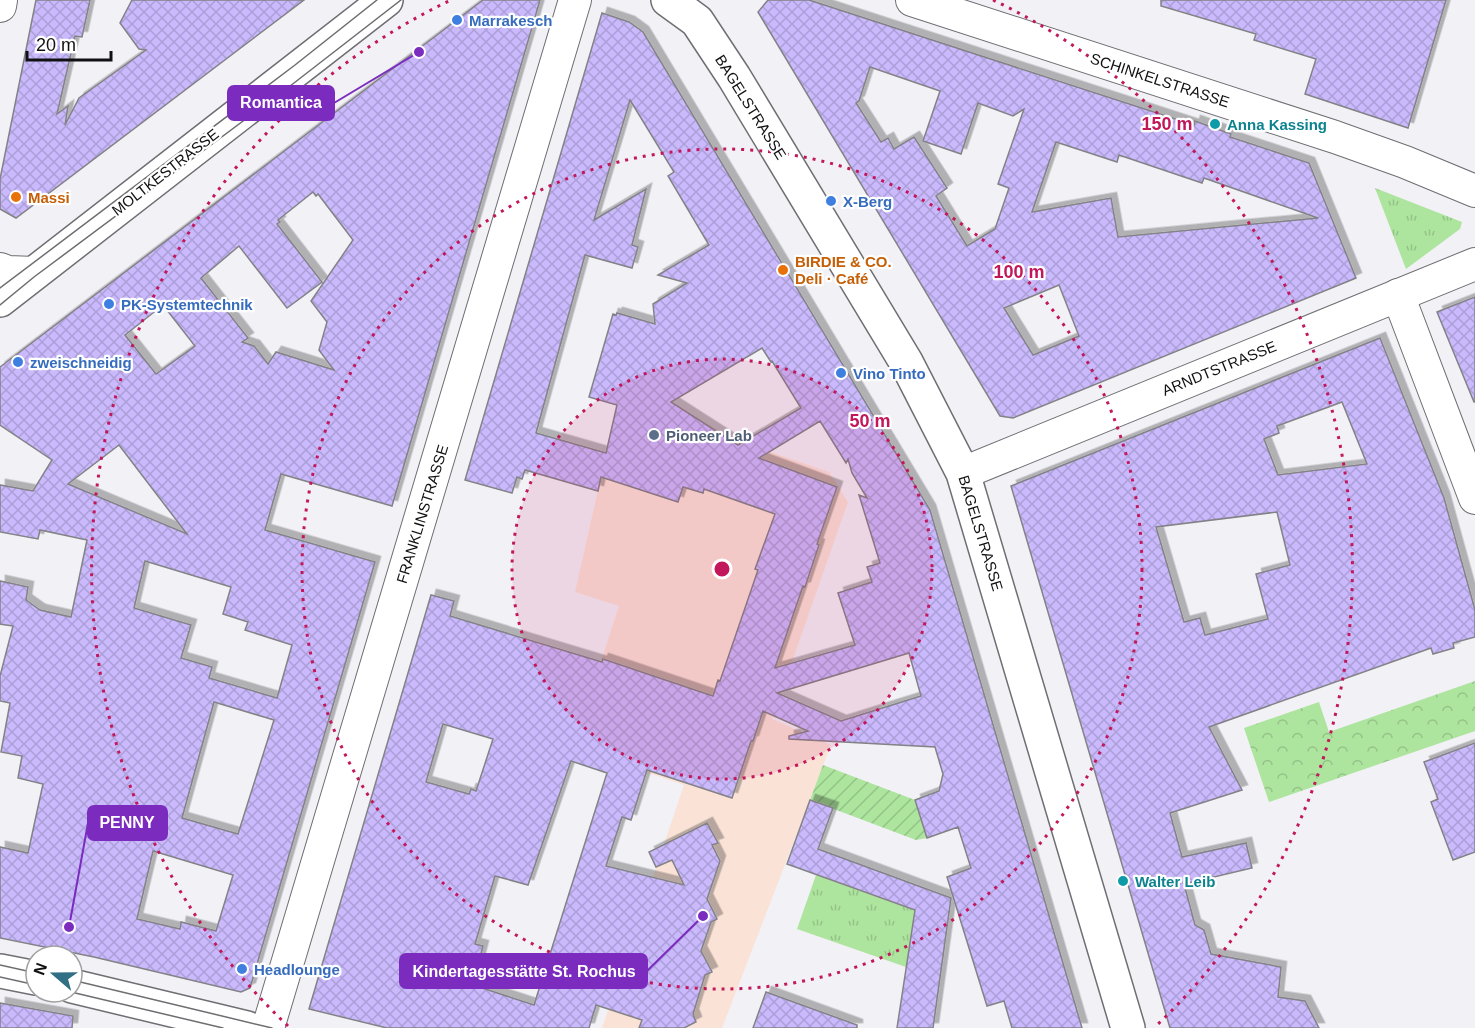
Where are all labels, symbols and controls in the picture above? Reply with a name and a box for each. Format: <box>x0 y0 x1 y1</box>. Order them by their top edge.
place label: Marrakesch <box>469 12 552 29</box>
marker: Marrakesch <box>450 13 464 27</box>
scale bar <box>27 24 111 62</box>
text: 20 m <box>36 35 76 55</box>
street label: SCHINKELSTRASSE <box>1088 50 1232 110</box>
street label: BAGELSTRASSE <box>712 52 790 162</box>
callout: Romantica <box>228 86 334 120</box>
text: Romantica <box>240 94 322 111</box>
text: 150 m <box>1141 114 1193 134</box>
place label: Anna Kassing <box>1227 116 1327 133</box>
marker: Anna Kassing <box>1208 117 1222 131</box>
street label: MOLTKESTRASSE <box>108 125 222 219</box>
place label: Massi <box>28 189 70 206</box>
marker: Massi <box>9 190 23 204</box>
place label: X-Berg <box>843 193 892 210</box>
marker: X-Berg <box>824 194 838 208</box>
place label: BIRDIE & CO. Deli · Café <box>795 253 892 287</box>
text: 100 m <box>993 262 1045 282</box>
marker: BIRDIE & CO. Deli · Café <box>776 263 790 277</box>
place label: PK-Systemtechnik <box>121 296 253 313</box>
marker: PK-Systemtechnik <box>102 297 116 311</box>
street label: ARNDTSTRASSE <box>1159 337 1279 399</box>
place label: zweischneidig <box>30 354 132 371</box>
marker: zweischneidig <box>11 355 25 369</box>
place label: Vino Tinto <box>853 365 926 382</box>
marker: Vino Tinto <box>834 366 848 380</box>
text: 50 m <box>849 411 891 431</box>
place label: Pioneer Lab <box>666 427 752 444</box>
marker: Pioneer Lab <box>647 428 661 442</box>
street label: FRANKLINSTRASSE <box>393 443 451 585</box>
street label: BAGELSTRASSE <box>955 473 1007 593</box>
centre of rings <box>712 559 732 579</box>
callout: PENNY <box>88 806 167 840</box>
text: PENNY <box>99 814 155 831</box>
place label: Walter Leib <box>1135 873 1215 890</box>
marker: Walter Leib <box>1116 874 1130 888</box>
north arrow <box>24 944 84 1004</box>
callout: Kindertagesstätte St. Rochus <box>400 954 647 988</box>
text: N <box>30 961 50 977</box>
place label: Headlounge <box>254 961 340 978</box>
marker: Headlounge <box>235 962 249 976</box>
text: Kindertagesstätte St. Rochus <box>412 963 636 980</box>

